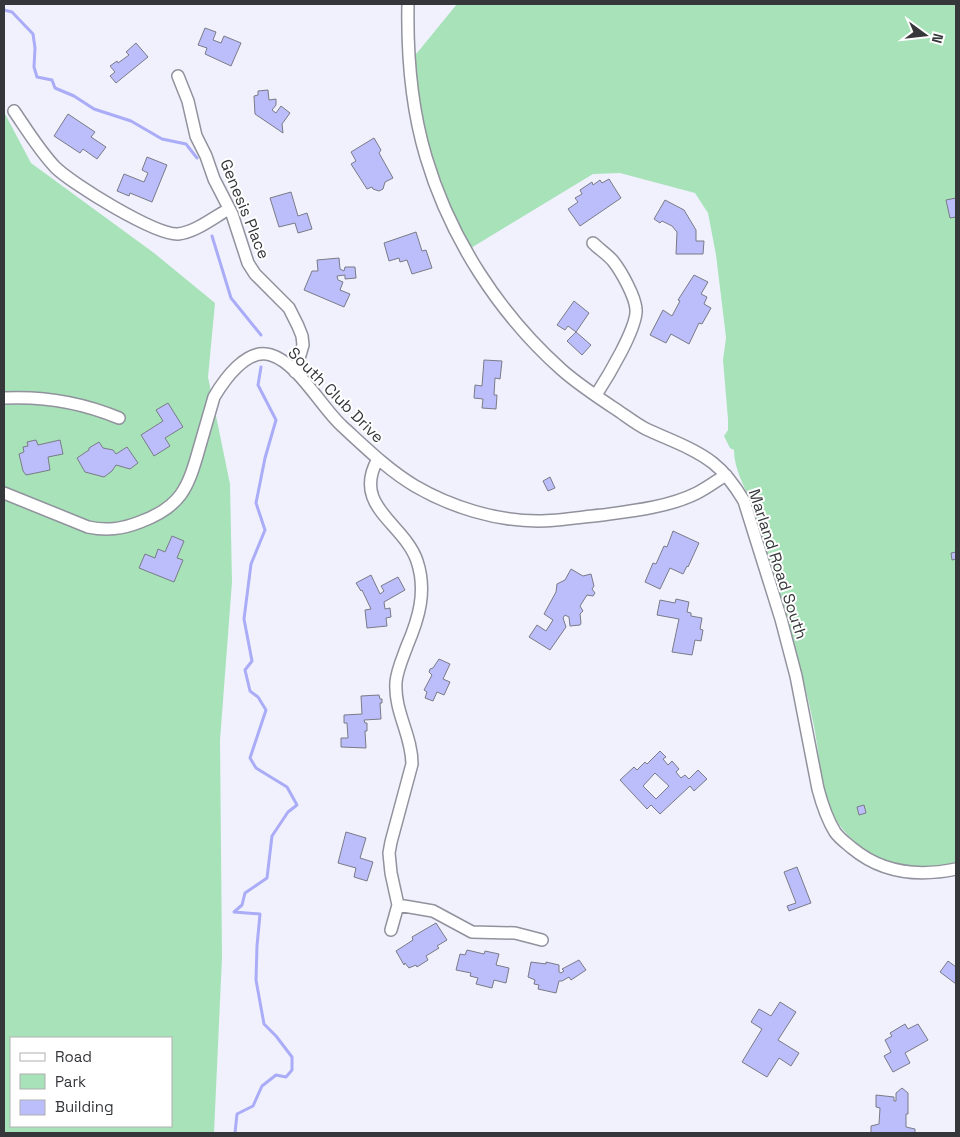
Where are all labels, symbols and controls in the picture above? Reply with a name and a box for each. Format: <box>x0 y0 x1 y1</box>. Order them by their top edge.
north arrow <box>900 10 950 60</box>
text: N <box>928 31 947 45</box>
street label: Genesis Place <box>215 156 275 262</box>
street label: South Club Drive <box>283 342 389 448</box>
street label: Marland Road South <box>744 486 812 642</box>
legend <box>10 1037 172 1127</box>
text: Road <box>55 1047 92 1066</box>
text: Park <box>55 1072 86 1091</box>
text: Building <box>55 1097 114 1116</box>

